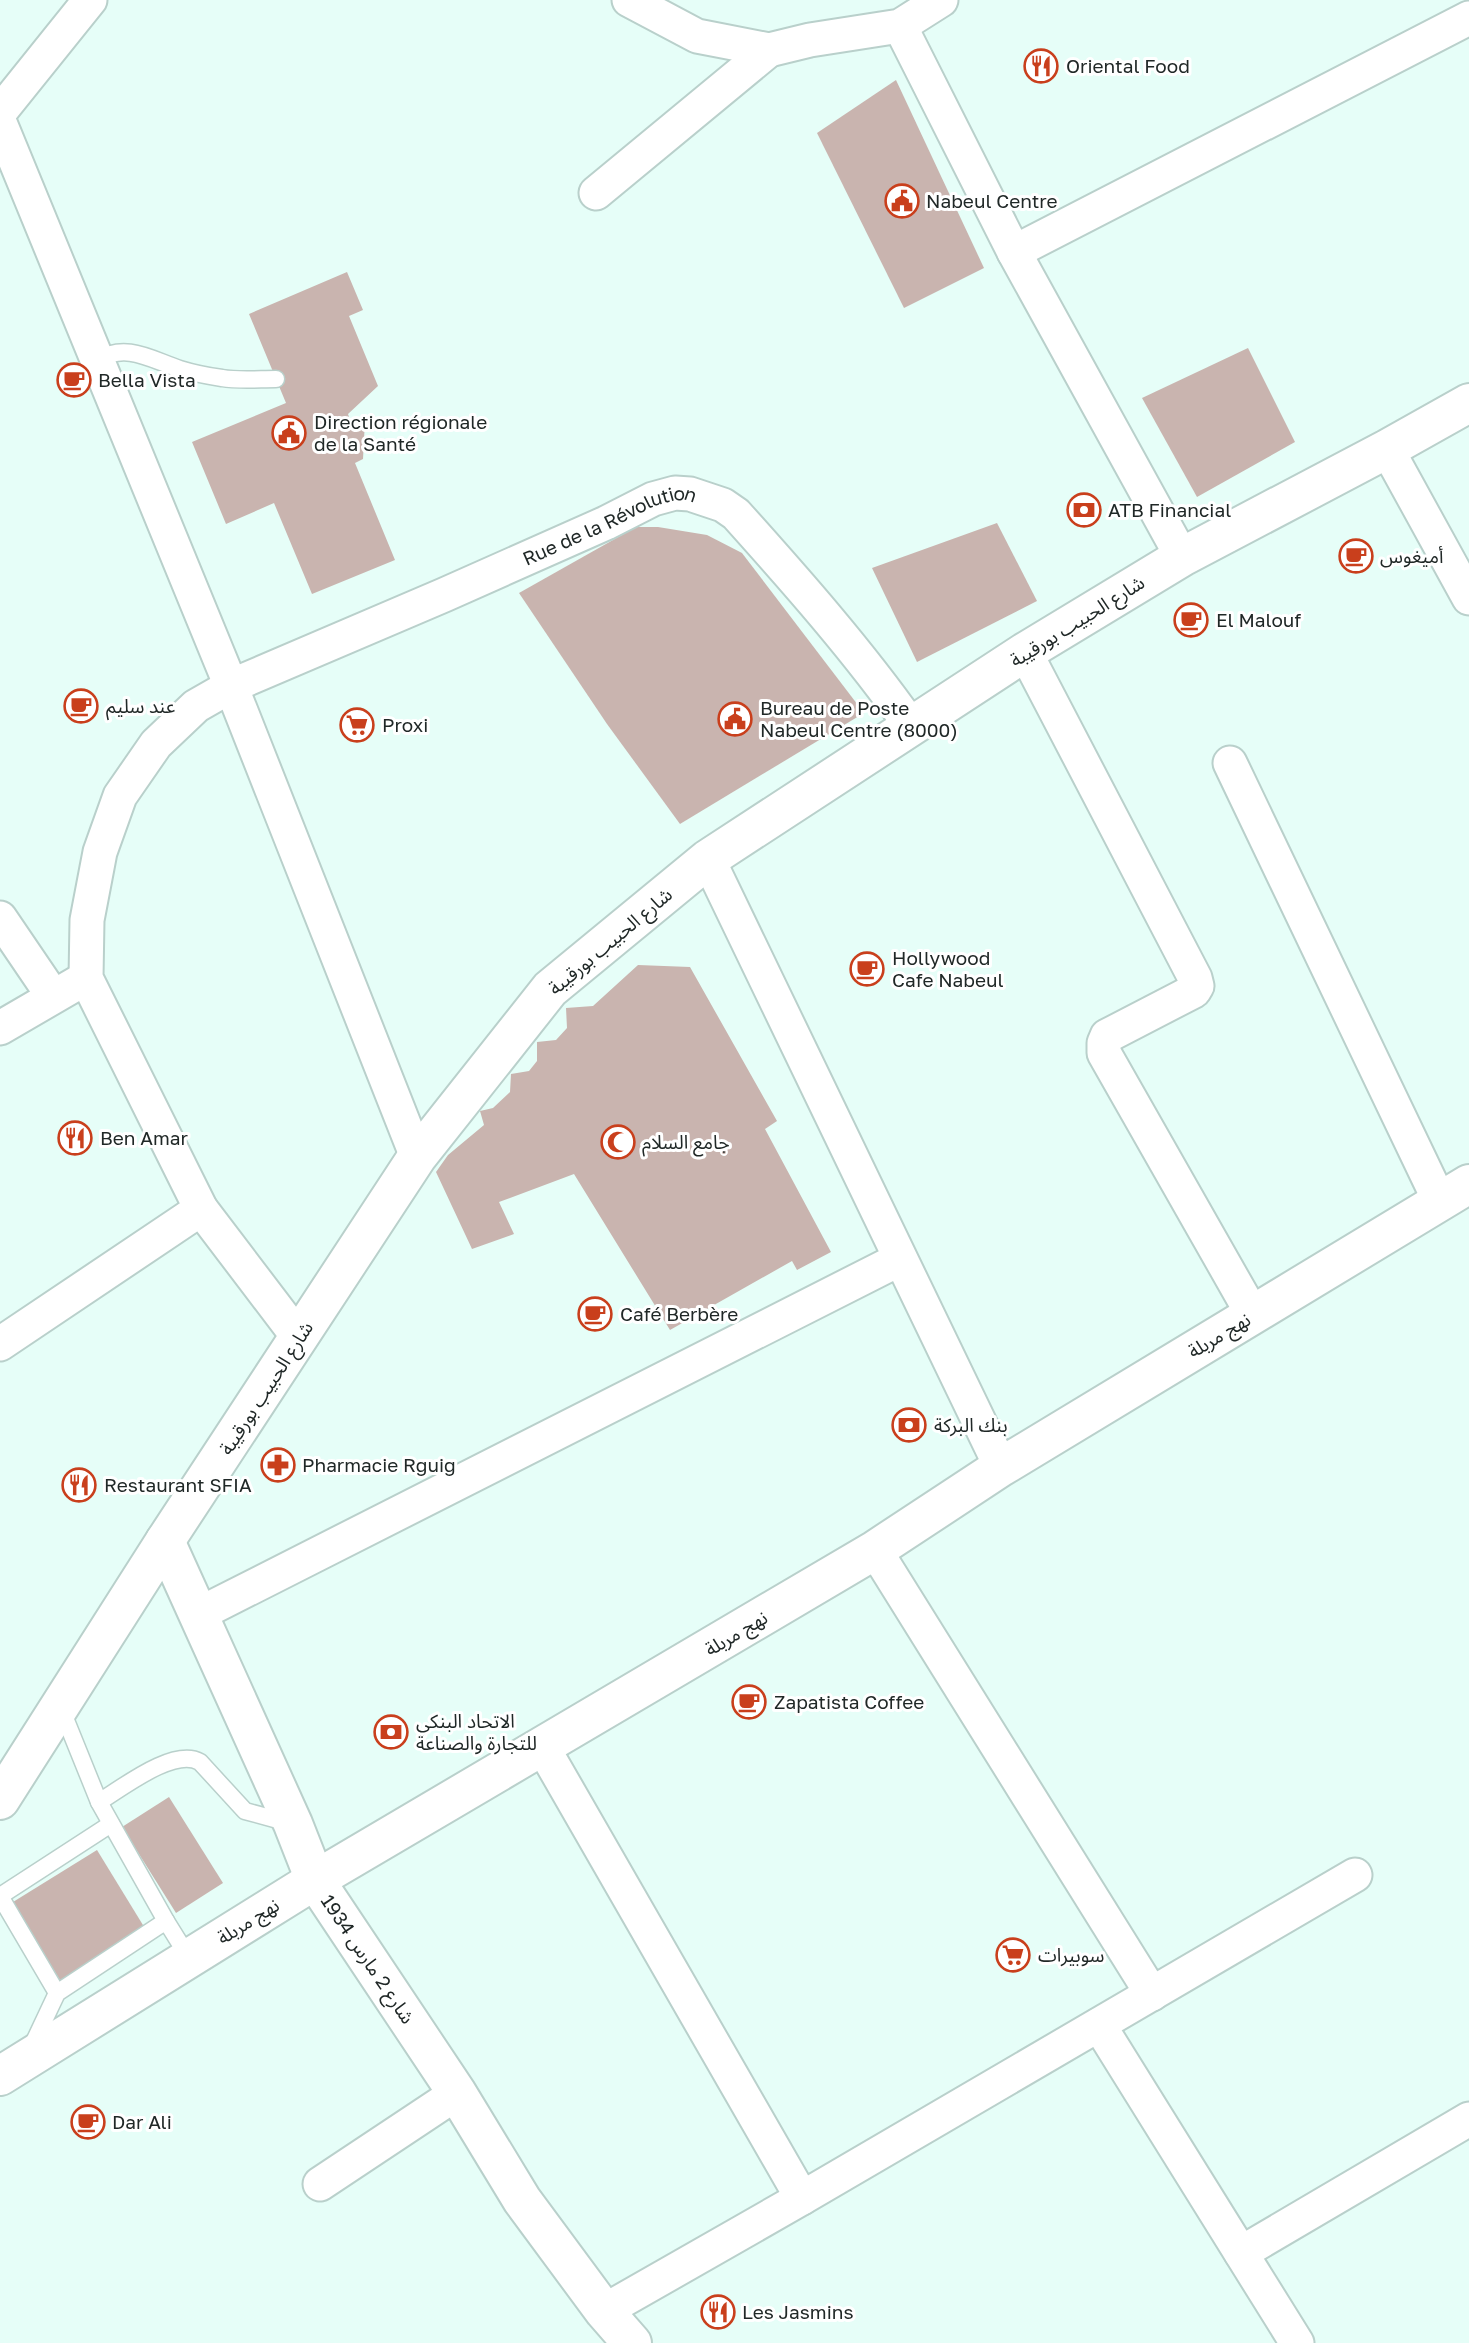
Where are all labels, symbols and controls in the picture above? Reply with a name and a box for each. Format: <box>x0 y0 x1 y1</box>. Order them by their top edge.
restaurant icon: Oriental Food <box>1022 47 1060 85</box>
place label: Oriental Food <box>1066 54 1190 77</box>
public building icon: Nabeul Centre <box>883 182 921 220</box>
place label: Nabeul Centre <box>926 189 1057 212</box>
cafe icon: Bella Vista <box>55 361 93 399</box>
place label: Bella Vista <box>98 368 196 391</box>
place label: Direction régionale de la Santé <box>314 410 487 455</box>
public building icon: Direction régionale de la Santé <box>270 414 308 452</box>
street label: Rue de la Révolution <box>519 481 700 570</box>
bank icon: ATB Financial <box>1065 491 1103 529</box>
place label: ATB Financial <box>1108 498 1231 521</box>
cafe icon: أميغوس <box>1337 537 1375 575</box>
place label: أميغوس <box>1380 544 1444 568</box>
street label: شارع الحبيب بورقيبة <box>1005 570 1150 674</box>
cafe icon: El Malouf <box>1172 601 1210 639</box>
place label: El Malouf <box>1216 608 1301 631</box>
cafe icon: عند سليم <box>62 687 100 725</box>
place label: عند سليم <box>106 694 175 721</box>
place label: Bureau de Poste Nabeul Centre (8000) <box>760 696 958 741</box>
public building icon: Bureau de Poste Nabeul Centre (8000) <box>716 700 754 738</box>
supermarket icon: Proxi <box>338 706 376 744</box>
place label: Proxi <box>382 713 428 736</box>
street label: شارع الحبيب بورقيبة <box>543 882 678 1001</box>
place label: Hollywood Cafe Nabeul <box>892 946 1004 991</box>
cafe icon: Hollywood Cafe Nabeul <box>848 950 886 988</box>
restaurant icon: Ben Amar <box>56 1119 94 1157</box>
mosque icon: جامع السلام <box>599 1123 637 1161</box>
place label: Ben Amar <box>100 1126 188 1149</box>
place label: جامع السلام <box>642 1130 730 1157</box>
cafe icon: Café Berbère <box>576 1295 614 1333</box>
place label: Café Berbère <box>620 1302 738 1325</box>
street label: نهج مربلة <box>1183 1307 1256 1366</box>
street label: شارع الحبيب بورقيبة <box>214 1317 320 1460</box>
bank icon: بنك البركة <box>890 1406 928 1444</box>
place label: بنك البركة <box>934 1413 1008 1437</box>
pharmacy icon: Pharmacie Rguig <box>259 1446 297 1484</box>
place label: Pharmacie Rguig <box>302 1453 456 1476</box>
restaurant icon: Restaurant SFIA <box>60 1466 98 1504</box>
place label: Restaurant SFIA <box>104 1473 252 1496</box>
street label: نهج مربلة <box>700 1605 773 1664</box>
cafe icon: Zapatista Coffee <box>730 1683 768 1721</box>
place label: Zapatista Coffee <box>774 1690 924 1713</box>
place label: الاتحاد البنكي للتجارة والصناعة <box>416 1709 537 1755</box>
bank icon: الاتحاد البنكي للتجارة والصناعة <box>372 1713 410 1751</box>
street label: شارع 2 مارس 1934 <box>314 1890 420 2029</box>
street label: نهج مربلة <box>212 1893 285 1952</box>
supermarket icon: سوبيرات <box>994 1936 1032 1974</box>
place label: سوبيرات <box>1038 1943 1105 1967</box>
cafe icon: Dar Ali <box>69 2103 107 2141</box>
place label: Dar Ali <box>112 2110 172 2133</box>
restaurant icon: Les Jasmins <box>699 2293 737 2331</box>
place label: Les Jasmins <box>742 2300 854 2323</box>

